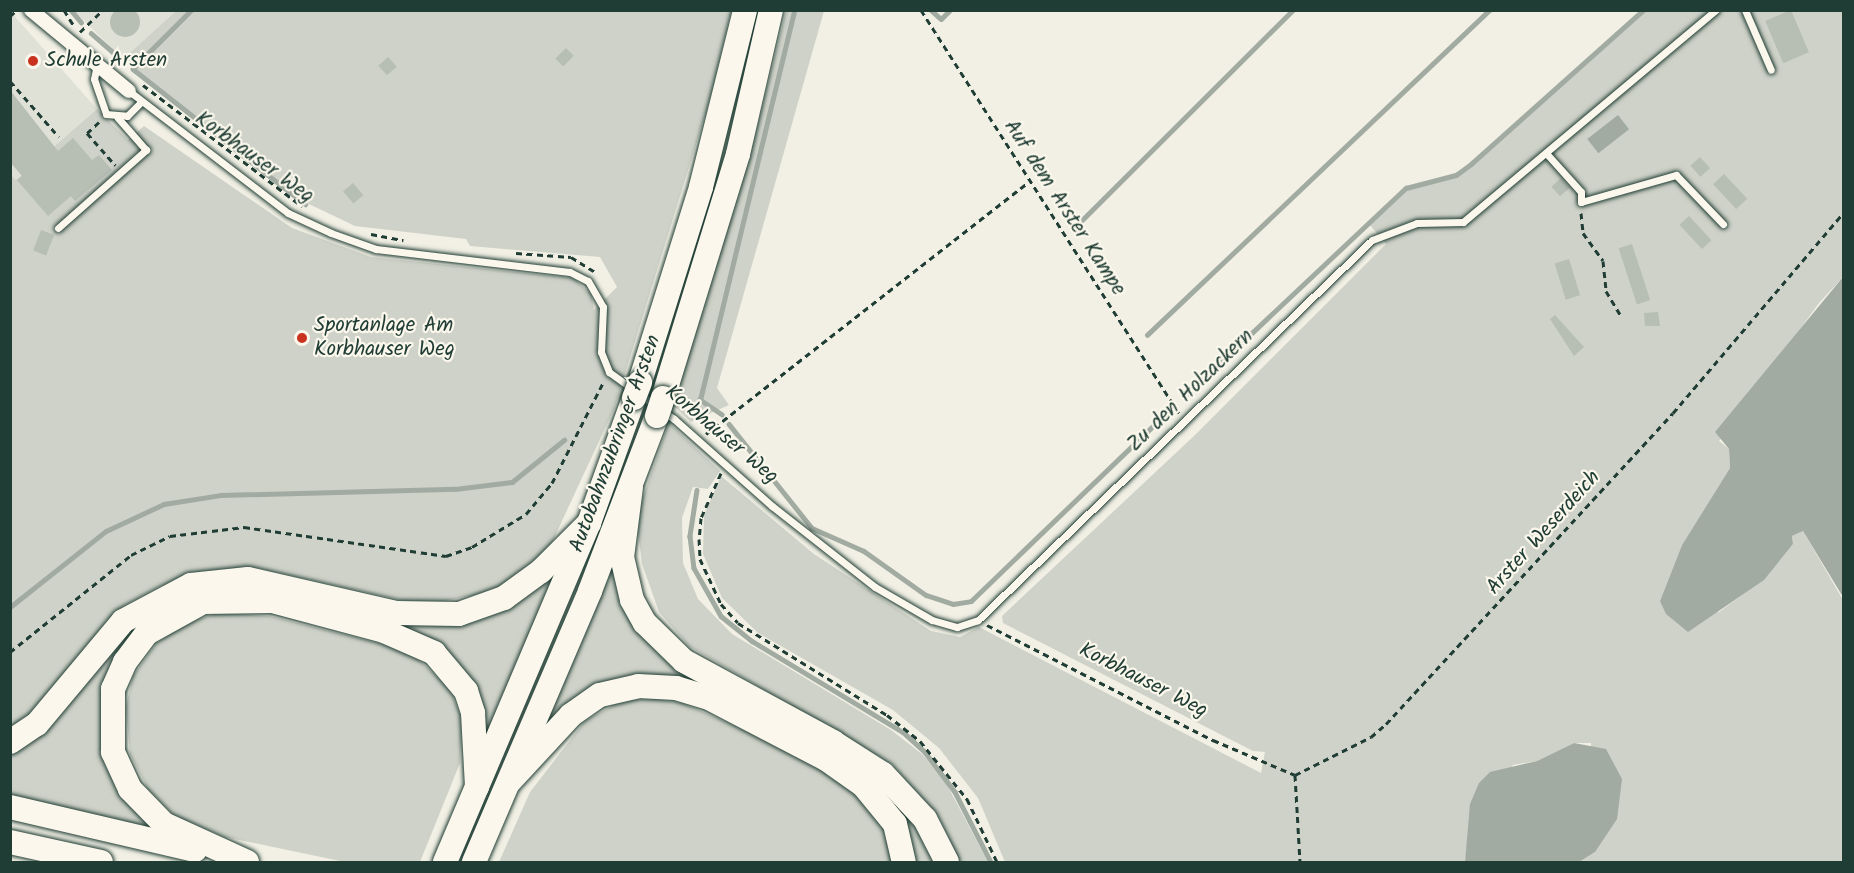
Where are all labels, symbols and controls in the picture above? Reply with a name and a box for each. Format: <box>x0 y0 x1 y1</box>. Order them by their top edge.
place label: Schule Arsten <box>45 48 167 74</box>
marker: Schule Arsten <box>26 54 40 68</box>
street label: Korbhauser Weg <box>190 106 318 210</box>
street label: Auf dem Arster Kampe <box>998 115 1130 301</box>
place label: Sportanlage Am Korbhauser Weg <box>314 313 455 363</box>
street label: Zu den Holzackern <box>1123 324 1259 458</box>
marker: Sportanlage Am Korbhauser Weg <box>295 331 309 345</box>
street label: Autobahnzubringer Arsten <box>565 332 667 556</box>
street label: Korbhauser Weg <box>659 380 783 490</box>
street label: Arster Weserdeich <box>1482 466 1606 600</box>
street label: Korbhauser Weg <box>1075 638 1211 724</box>

